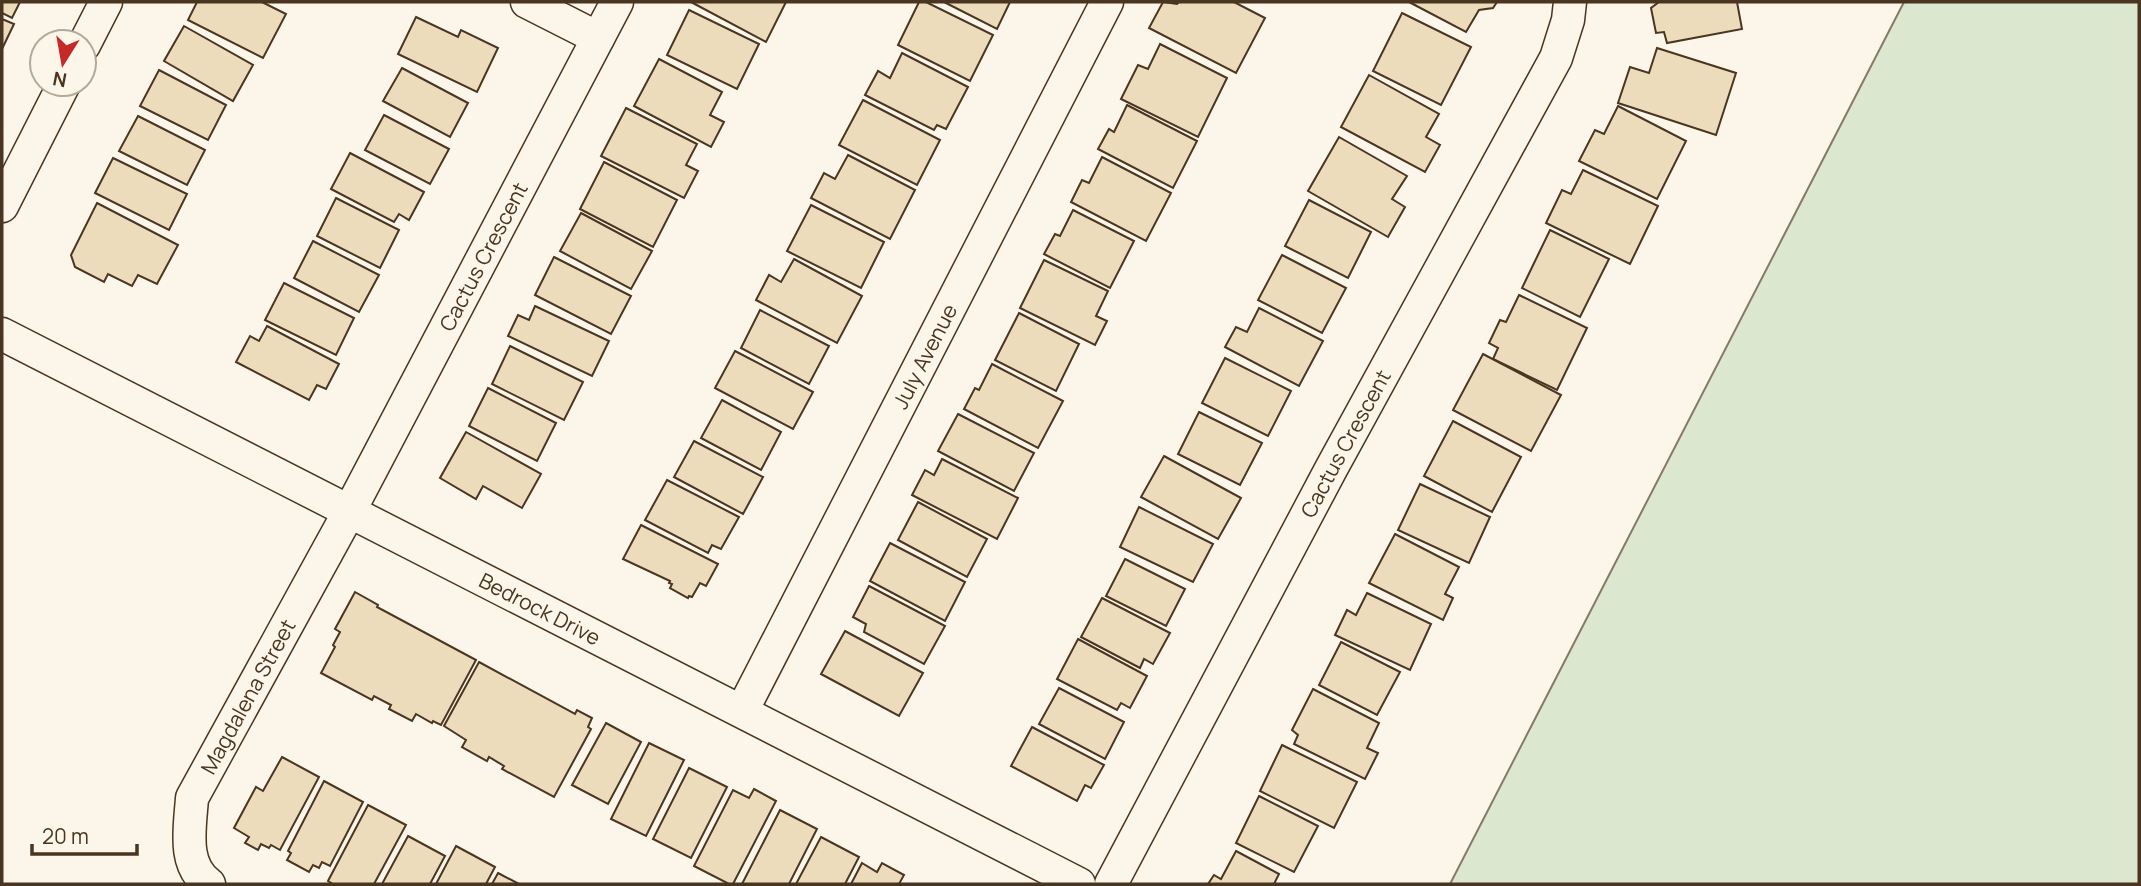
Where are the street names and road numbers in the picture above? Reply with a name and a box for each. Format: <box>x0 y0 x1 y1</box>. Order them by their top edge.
street label: Cactus Crescent <box>433 177 534 336</box>
street label: July Avenue <box>886 299 963 413</box>
street label: Cactus Crescent <box>1294 364 1397 522</box>
street label: Bedrock Drive <box>474 566 605 651</box>
street label: Magdalena Street <box>194 614 302 779</box>

